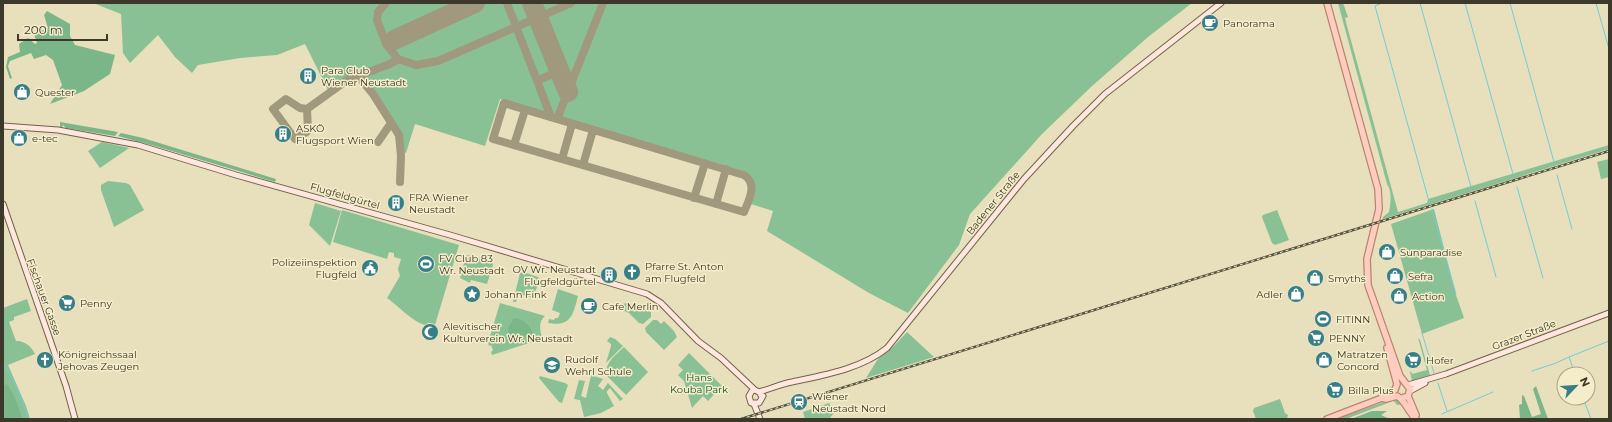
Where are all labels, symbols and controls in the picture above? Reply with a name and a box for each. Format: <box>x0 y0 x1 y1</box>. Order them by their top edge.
cafe icon: Panorama <box>1200 13 1220 33</box>
scale bar <box>18 16 107 42</box>
place label: Panorama <box>1223 17 1275 30</box>
text: 200 m <box>24 22 63 37</box>
place label: Para Club Wiener Neustadt <box>321 64 406 89</box>
building icon: Para Club Wiener Neustadt <box>298 66 318 86</box>
shop icon: Quester <box>12 82 32 102</box>
place label: Quester <box>35 86 75 99</box>
place label: ASKÖ Flugsport Wien <box>296 122 374 147</box>
building icon: ASKÖ Flugsport Wien <box>273 124 293 144</box>
shop icon: e-tec <box>9 128 29 148</box>
place label: e-tec <box>32 132 58 145</box>
street label: Badener Straße <box>963 169 1023 237</box>
street label: Flugfeldgürtel <box>309 180 381 212</box>
place label: FRA Wiener Neustadt <box>409 191 469 216</box>
building icon: FRA Wiener Neustadt <box>386 193 406 213</box>
shop icon: Sunparadise <box>1377 242 1397 262</box>
place label: Sunparadise <box>1400 246 1462 259</box>
place label: FV Club 83 Wr. Neustadt <box>439 252 505 277</box>
sports icon: FV Club 83 Wr. Neustadt <box>416 254 436 274</box>
place label: Polizeiinspektion Flugfeld <box>272 256 357 281</box>
street label: Fischauer Gasse <box>24 257 64 337</box>
public building icon: Polizeiinspektion Flugfeld <box>360 258 380 278</box>
place label: Pfarre St. Anton am Flugfeld <box>645 260 724 285</box>
church icon: Pfarre St. Anton am Flugfeld <box>622 262 642 282</box>
place label: OV Wr. Neustadt Flugfeldgürtel <box>513 263 596 288</box>
building icon: OV Wr. Neustadt Flugfeldgürtel <box>599 265 619 285</box>
shop icon: Sefra <box>1385 266 1405 286</box>
shop icon: Smyths <box>1305 268 1325 288</box>
place label: Sefra <box>1408 270 1433 283</box>
place label: Smyths <box>1328 272 1366 285</box>
place icon: Johann Fink <box>462 284 482 304</box>
shop icon: Adler <box>1286 284 1306 304</box>
shop icon: Action <box>1389 286 1409 306</box>
place label: Johann Fink <box>484 288 547 301</box>
place label: Adler <box>1256 288 1283 301</box>
place label: Action <box>1412 290 1445 303</box>
supermarket icon: Penny <box>57 293 77 313</box>
cafe icon: Cafe Merlin <box>579 296 599 316</box>
place label: Penny <box>80 297 112 310</box>
place label: Cafe Merlin <box>602 300 659 313</box>
sports icon: FITINN <box>1313 309 1333 329</box>
place label: FITINN <box>1336 313 1370 326</box>
street label: Grazer Straße <box>1490 317 1558 353</box>
place label: Alevitischer Kulturverein Wr. Neustadt <box>443 320 573 345</box>
mosque icon: Alevitischer Kulturverein Wr. Neustadt <box>420 322 440 342</box>
supermarket icon: PENNY <box>1306 328 1326 348</box>
place label: PENNY <box>1329 332 1366 345</box>
place label: Königreichssaal Jehovas Zeugen <box>57 348 139 373</box>
place label: Matratzen Concord <box>1337 348 1388 373</box>
church icon: Königreichssaal Jehovas Zeugen <box>35 350 55 370</box>
shop icon: Matratzen Concord <box>1314 350 1334 370</box>
supermarket icon: Hofer <box>1403 350 1423 370</box>
place label: Rudolf Wehrl Schule <box>565 353 632 378</box>
place label: Hofer <box>1426 354 1454 367</box>
school or university icon: Rudolf Wehrl Schule <box>542 355 562 375</box>
north arrow <box>1556 366 1596 406</box>
park label: Hans Kouba Park <box>670 371 728 396</box>
text: N <box>1577 375 1593 389</box>
supermarket icon: Billa Plus <box>1325 380 1345 400</box>
place label: Billa Plus <box>1348 384 1394 397</box>
place label: Wiener Neustadt Nord <box>812 390 886 415</box>
station icon: Wiener Neustadt Nord <box>789 392 809 412</box>

